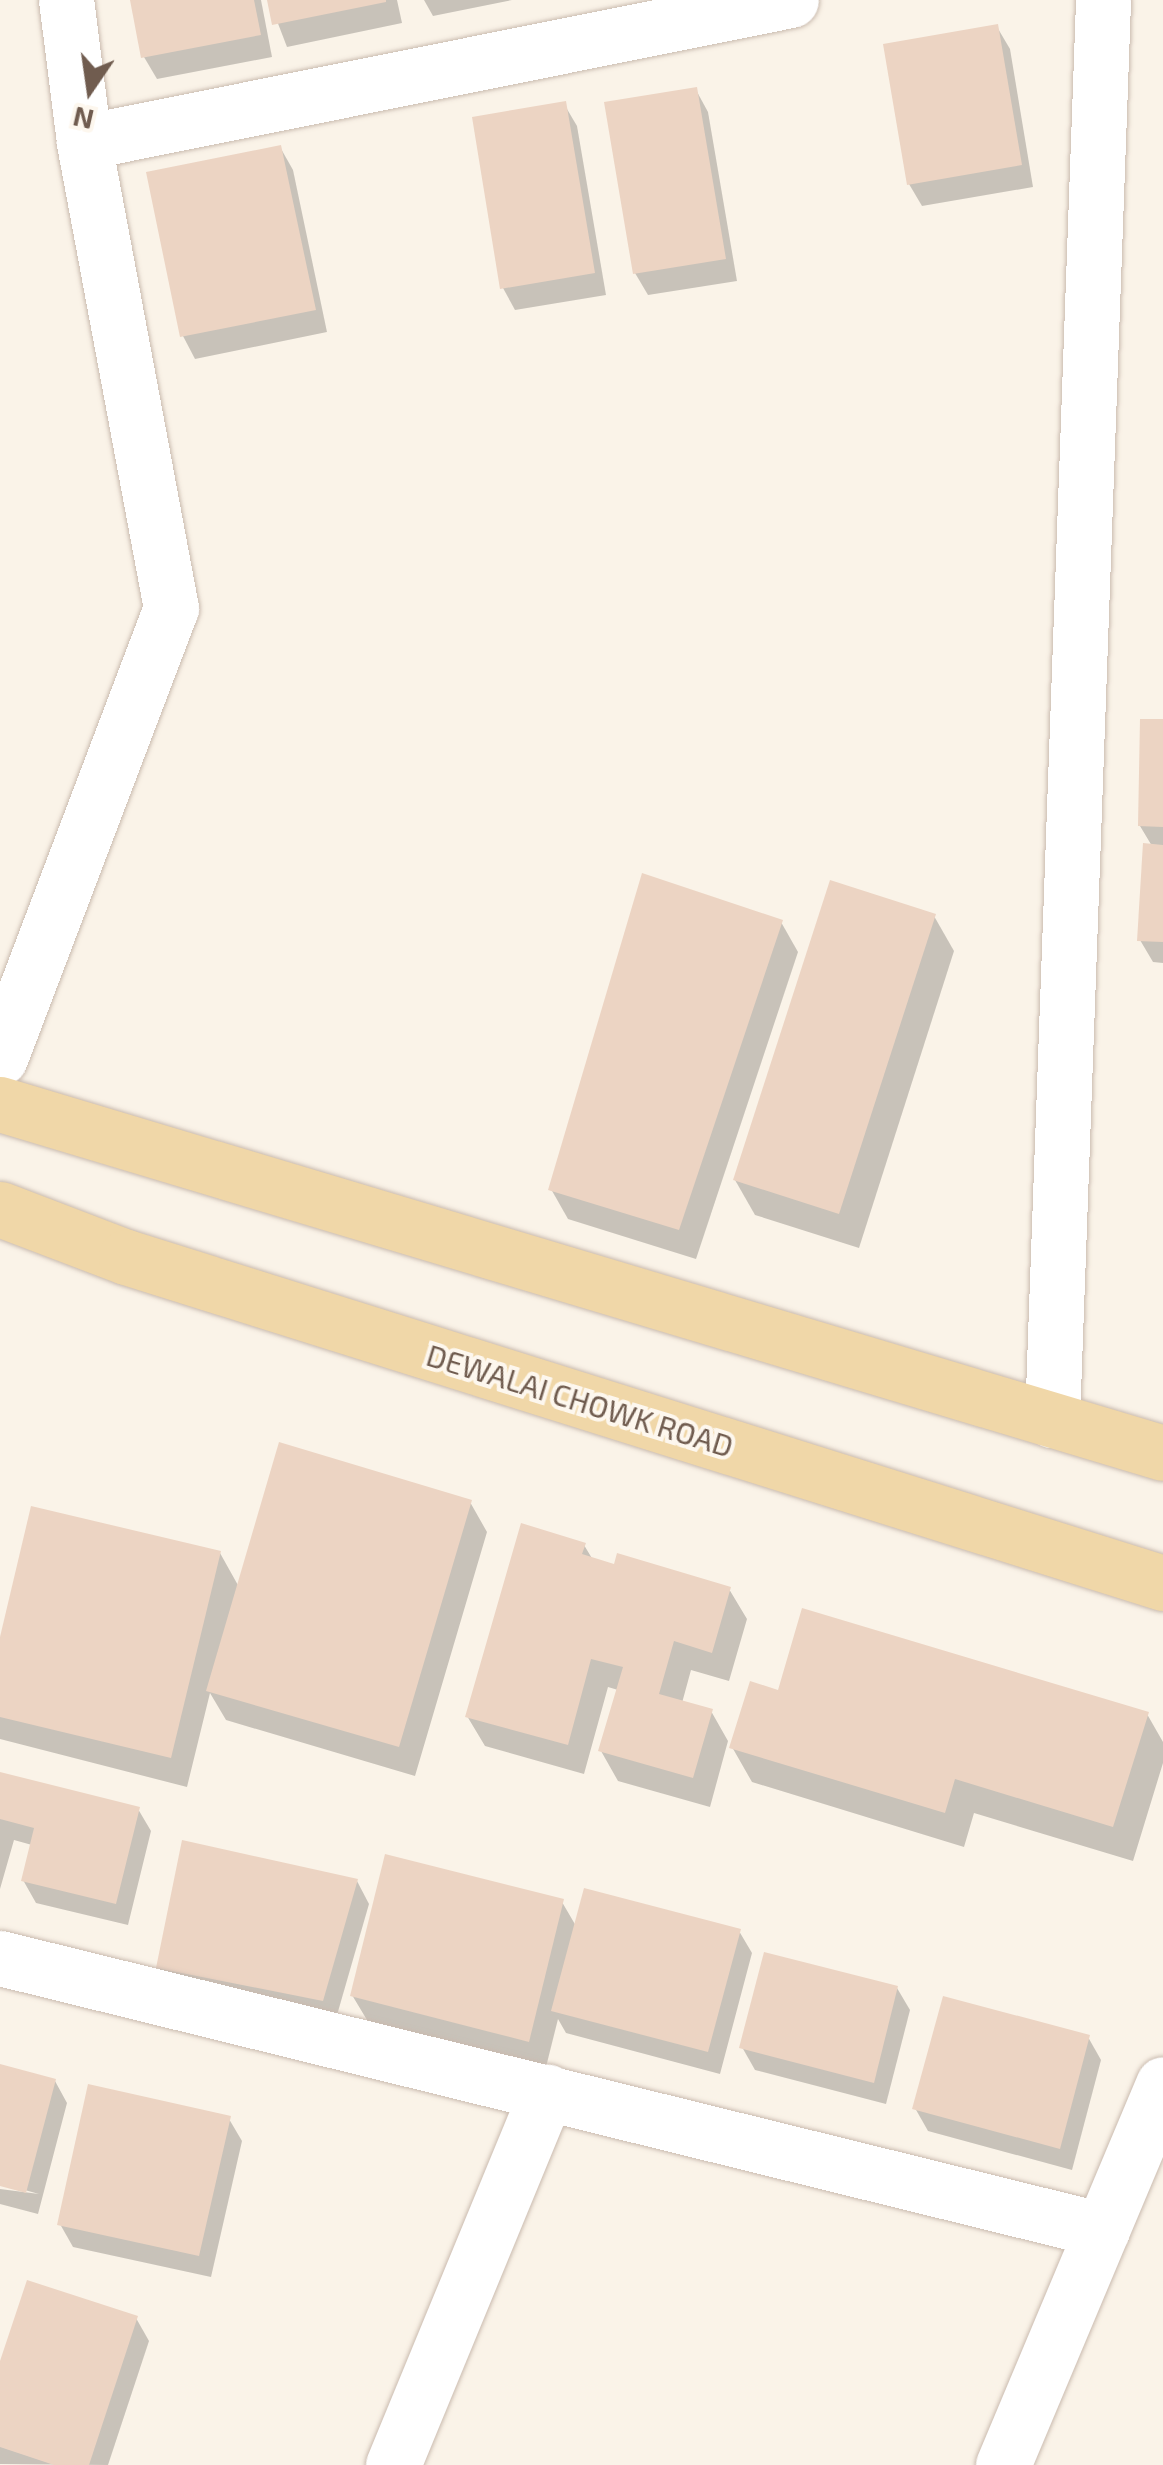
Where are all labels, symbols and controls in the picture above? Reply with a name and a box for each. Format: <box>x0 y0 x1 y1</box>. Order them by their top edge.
north arrow <box>40 40 140 140</box>
text: N <box>70 100 97 138</box>
street label: DEWALAI CHOWK ROAD <box>422 1336 738 1464</box>

